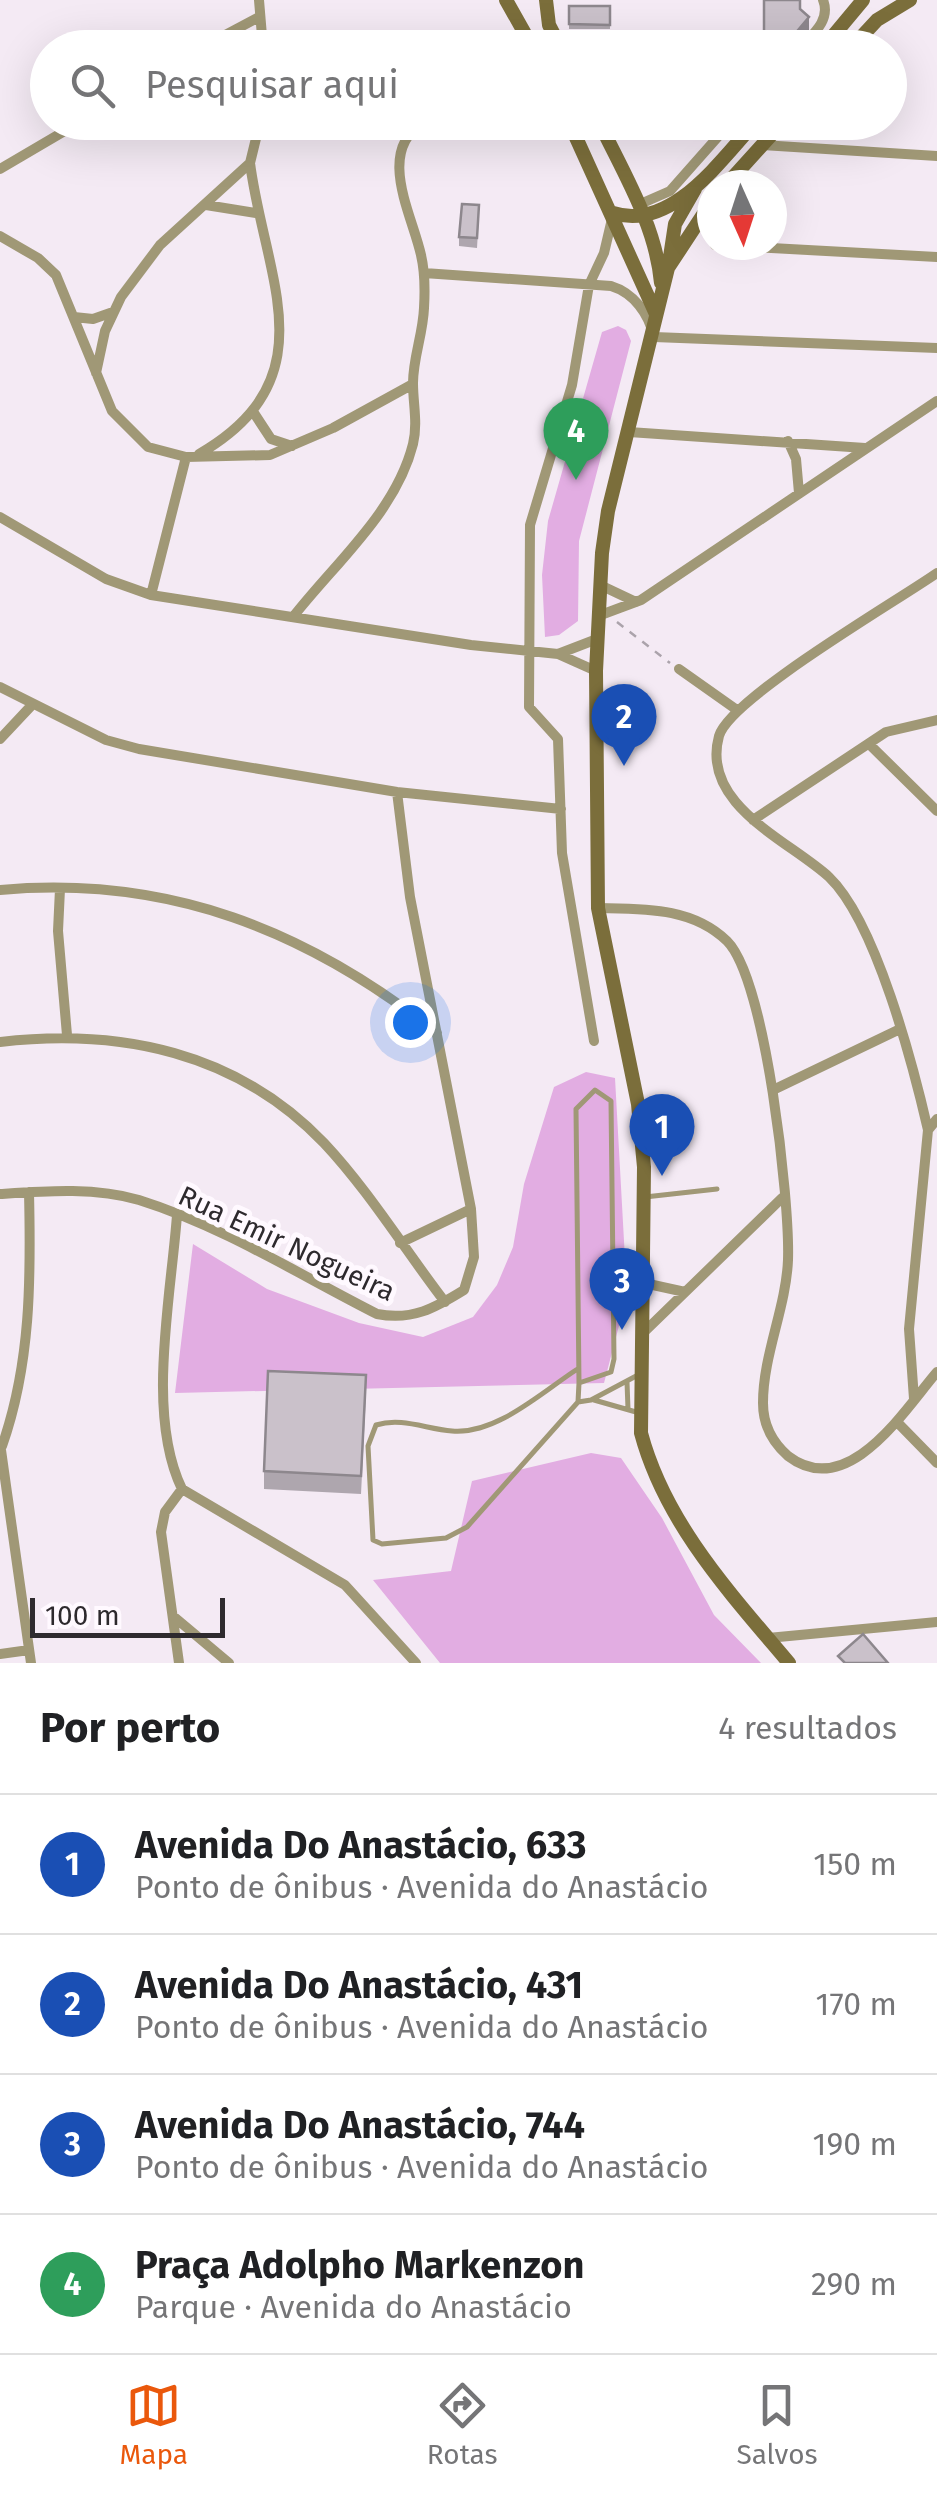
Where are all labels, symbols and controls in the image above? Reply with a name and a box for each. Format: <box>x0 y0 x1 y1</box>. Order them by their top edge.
search box <box>30 30 907 140</box>
icon: search <box>65 58 120 113</box>
text: Pesquisar aqui <box>145 62 399 108</box>
north arrow <box>697 170 787 260</box>
pin: 4 <box>544 398 608 480</box>
pin: 2 <box>592 684 656 766</box>
your location <box>385 997 436 1048</box>
pin: 1 <box>630 1094 694 1176</box>
street label: Rua Emir Nogueira <box>173 1179 400 1308</box>
pin: 3 <box>590 1248 654 1330</box>
scale bar <box>30 1593 225 1638</box>
text: 100 m <box>45 1599 120 1632</box>
text: Por perto <box>40 1703 220 1753</box>
text: 4 resultados <box>718 1709 897 1747</box>
text: Avenida Do Anastácio, 633 <box>135 1822 586 1868</box>
text: 1 <box>65 1845 80 1883</box>
text: 150 m <box>813 1845 897 1883</box>
text: Ponto de ônibus · Avenida do Anastácio <box>135 1868 708 1906</box>
text: Avenida Do Anastácio, 431 <box>135 1962 583 2008</box>
text: 2 <box>64 1985 81 2023</box>
text: 170 m <box>816 1985 897 2023</box>
text: Ponto de ônibus · Avenida do Anastácio <box>135 2008 708 2046</box>
text: Avenida Do Anastácio, 744 <box>135 2102 585 2148</box>
text: 3 <box>64 2125 81 2163</box>
text: 190 m <box>813 2125 897 2163</box>
text: Ponto de ônibus · Avenida do Anastácio <box>135 2148 708 2186</box>
text: Praça Adolpho Markenzon <box>135 2242 584 2288</box>
text: 4 <box>63 2265 82 2303</box>
text: 290 m <box>811 2265 897 2303</box>
text: Parque · Avenida do Anastácio <box>135 2288 572 2326</box>
tab: Mapa <box>119 2378 188 2471</box>
tab: Rotas <box>427 2378 498 2471</box>
tab: Salvos <box>736 2378 818 2471</box>

